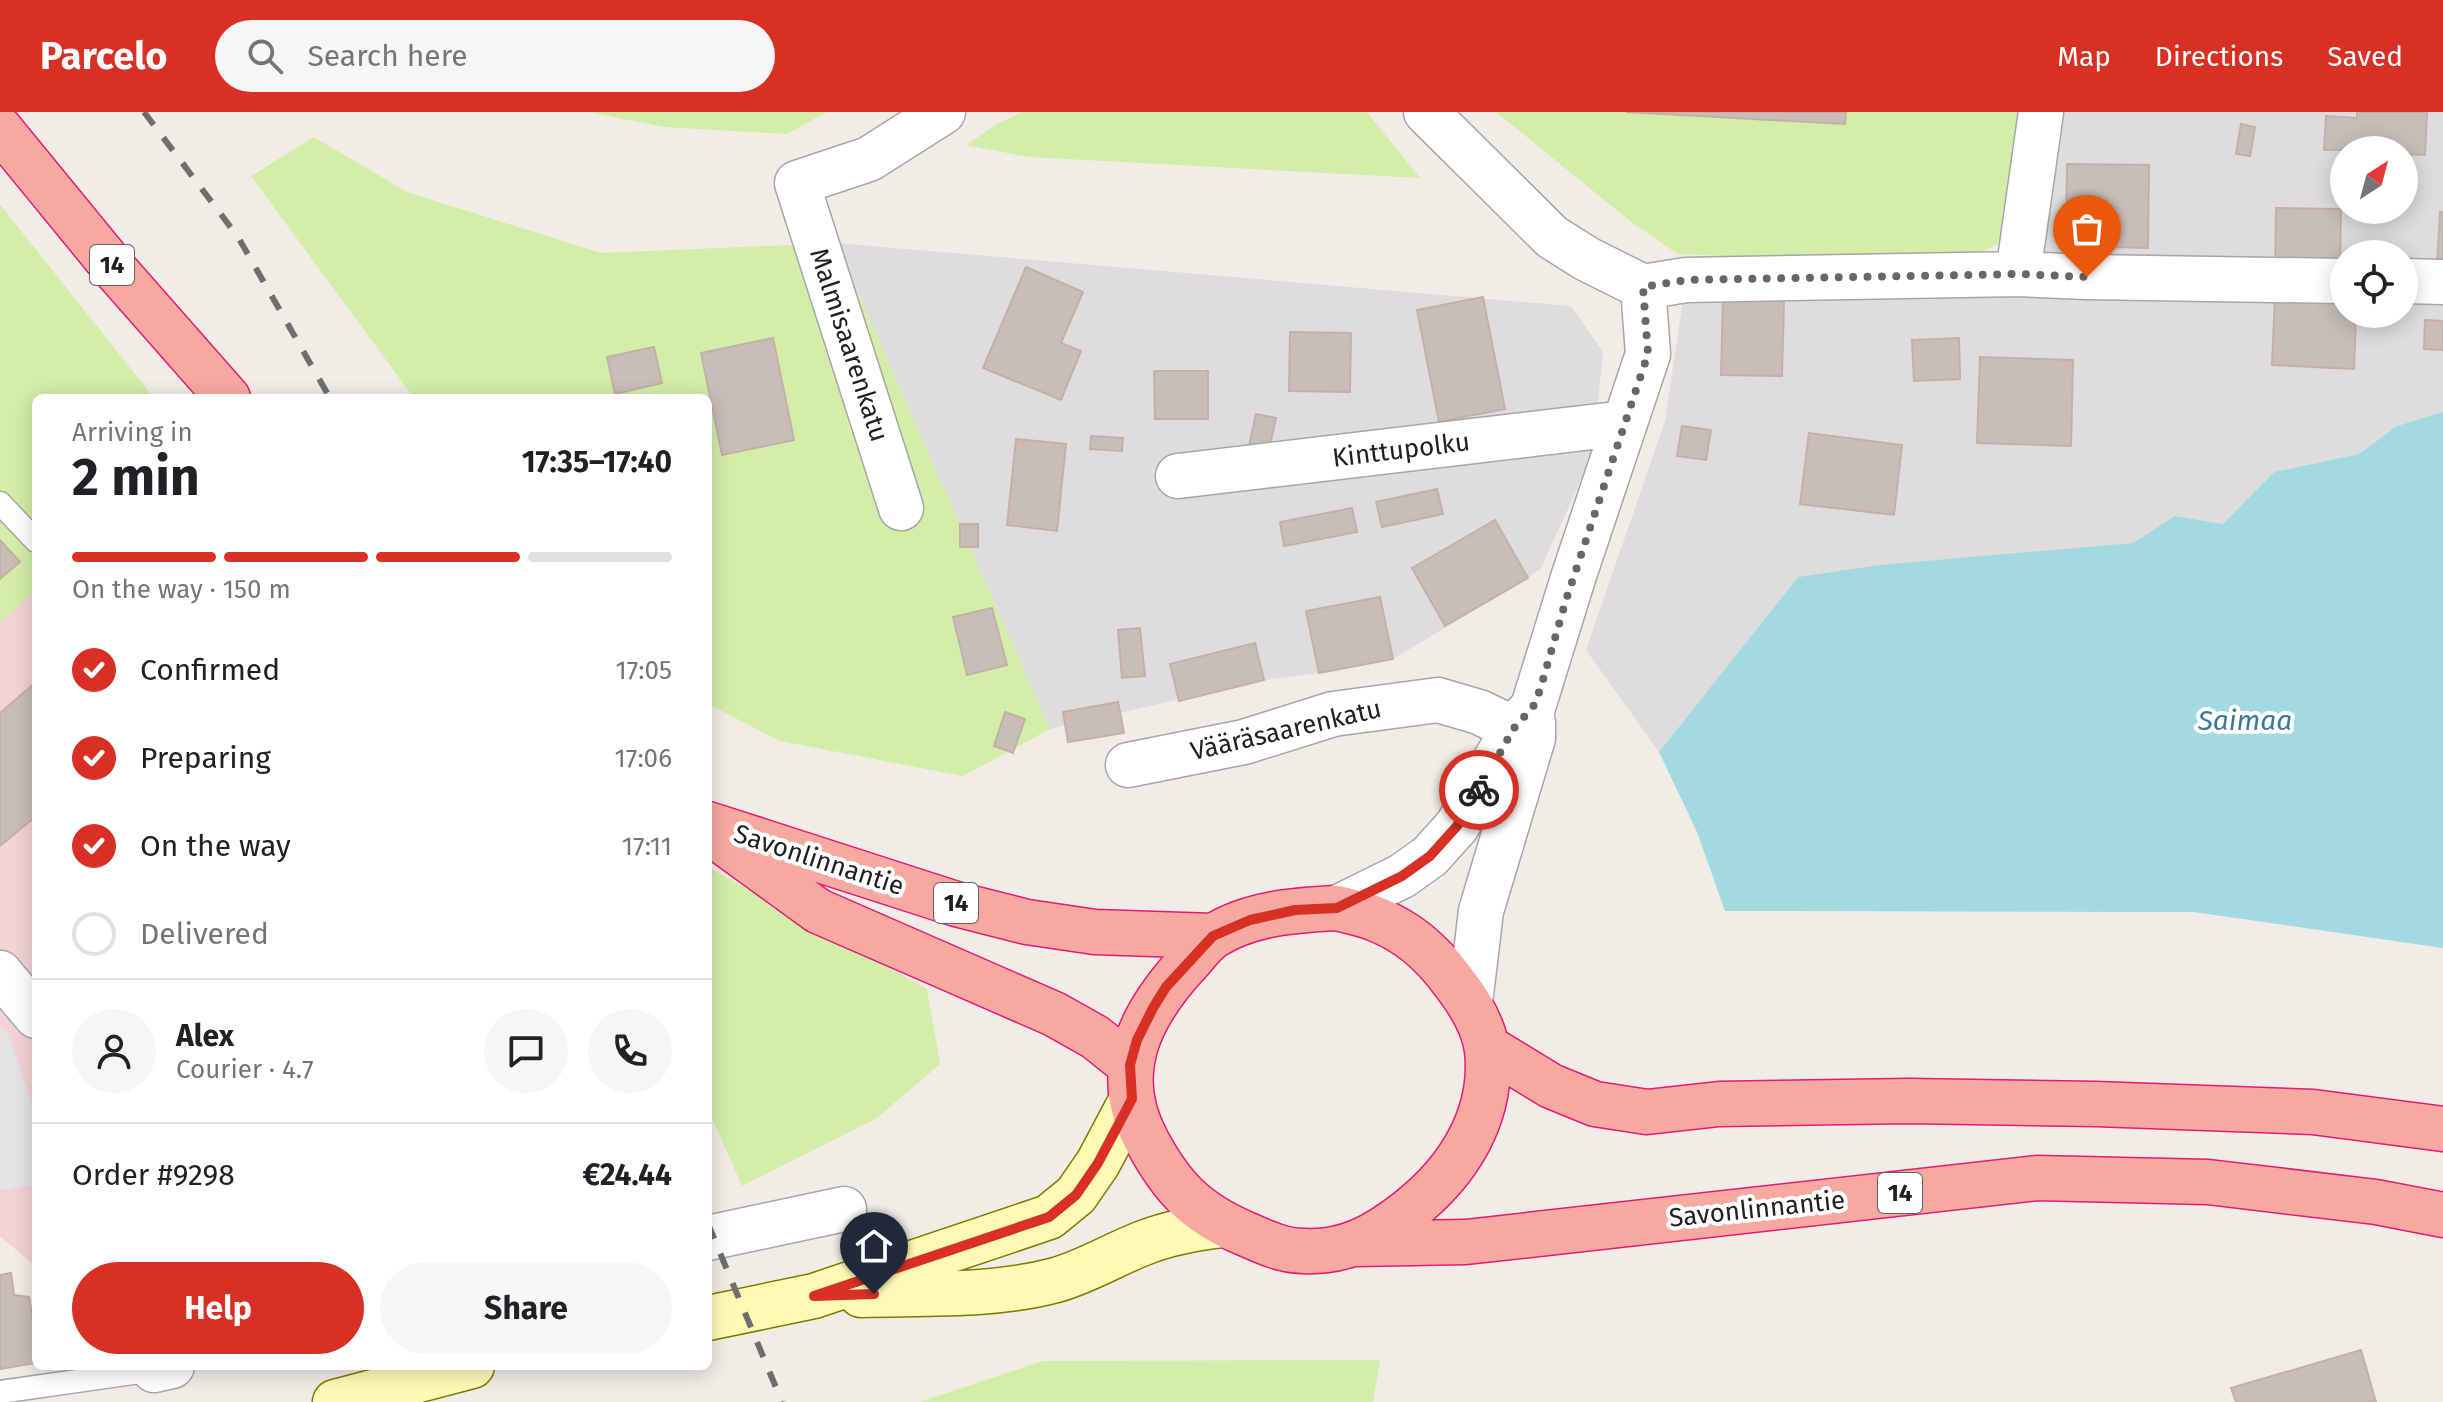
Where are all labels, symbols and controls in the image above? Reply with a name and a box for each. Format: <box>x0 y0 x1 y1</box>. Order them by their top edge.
search box <box>215 20 775 92</box>
text: Parcelo <box>40 33 167 79</box>
icon: search <box>243 34 287 78</box>
text: Search here <box>307 38 468 74</box>
text: Map <box>2057 40 2111 73</box>
text: Directions <box>2155 40 2283 73</box>
text: Saved <box>2327 40 2403 73</box>
north arrow <box>2330 136 2418 224</box>
map controls <box>2330 136 2418 328</box>
pin <box>2053 195 2121 277</box>
icon: bag <box>2065 207 2109 251</box>
button: locate <box>2330 240 2418 328</box>
street label: Malmisaarenkatu <box>803 244 895 446</box>
road number: 14 <box>90 245 134 285</box>
text: Arriving in <box>72 417 193 448</box>
street label: Kinttupolku <box>1330 426 1472 474</box>
text: 17:35–17:40 <box>522 444 672 480</box>
text: 2 min <box>72 446 200 509</box>
text: On the way · 150 m <box>72 574 291 605</box>
icon: check <box>72 648 116 692</box>
text: Confirmed <box>140 652 280 688</box>
text: 17:05 <box>615 655 672 686</box>
street label: Vääräsaarenkatu <box>1188 693 1384 767</box>
water label: Saimaa <box>2197 704 2292 737</box>
icon: check <box>72 736 116 780</box>
text: Preparing <box>140 740 271 776</box>
text: 17:06 <box>615 743 672 774</box>
courier <box>1439 750 1519 830</box>
icon: bike <box>1457 768 1501 812</box>
street label: Savonlinnantie <box>730 818 908 902</box>
icon: check <box>72 824 116 868</box>
text: On the way <box>140 828 291 864</box>
text: 17:11 <box>622 831 672 862</box>
road number: 14 <box>934 883 978 923</box>
text: Delivered <box>140 916 269 952</box>
button: person <box>72 1009 156 1093</box>
button: chat <box>484 1009 568 1093</box>
button: phone <box>588 1009 672 1093</box>
text: Alex <box>176 1018 234 1054</box>
text: Courier · 4.7 <box>176 1054 314 1085</box>
text: Order #9298 <box>72 1157 235 1193</box>
text: €24.44 <box>583 1157 672 1193</box>
road number: 14 <box>1878 1173 1922 1213</box>
street label: Savonlinnantie <box>1667 1184 1847 1234</box>
pin <box>840 1212 908 1294</box>
icon: home <box>852 1224 896 1268</box>
button: Help <box>72 1262 364 1354</box>
button: Share <box>380 1262 672 1354</box>

